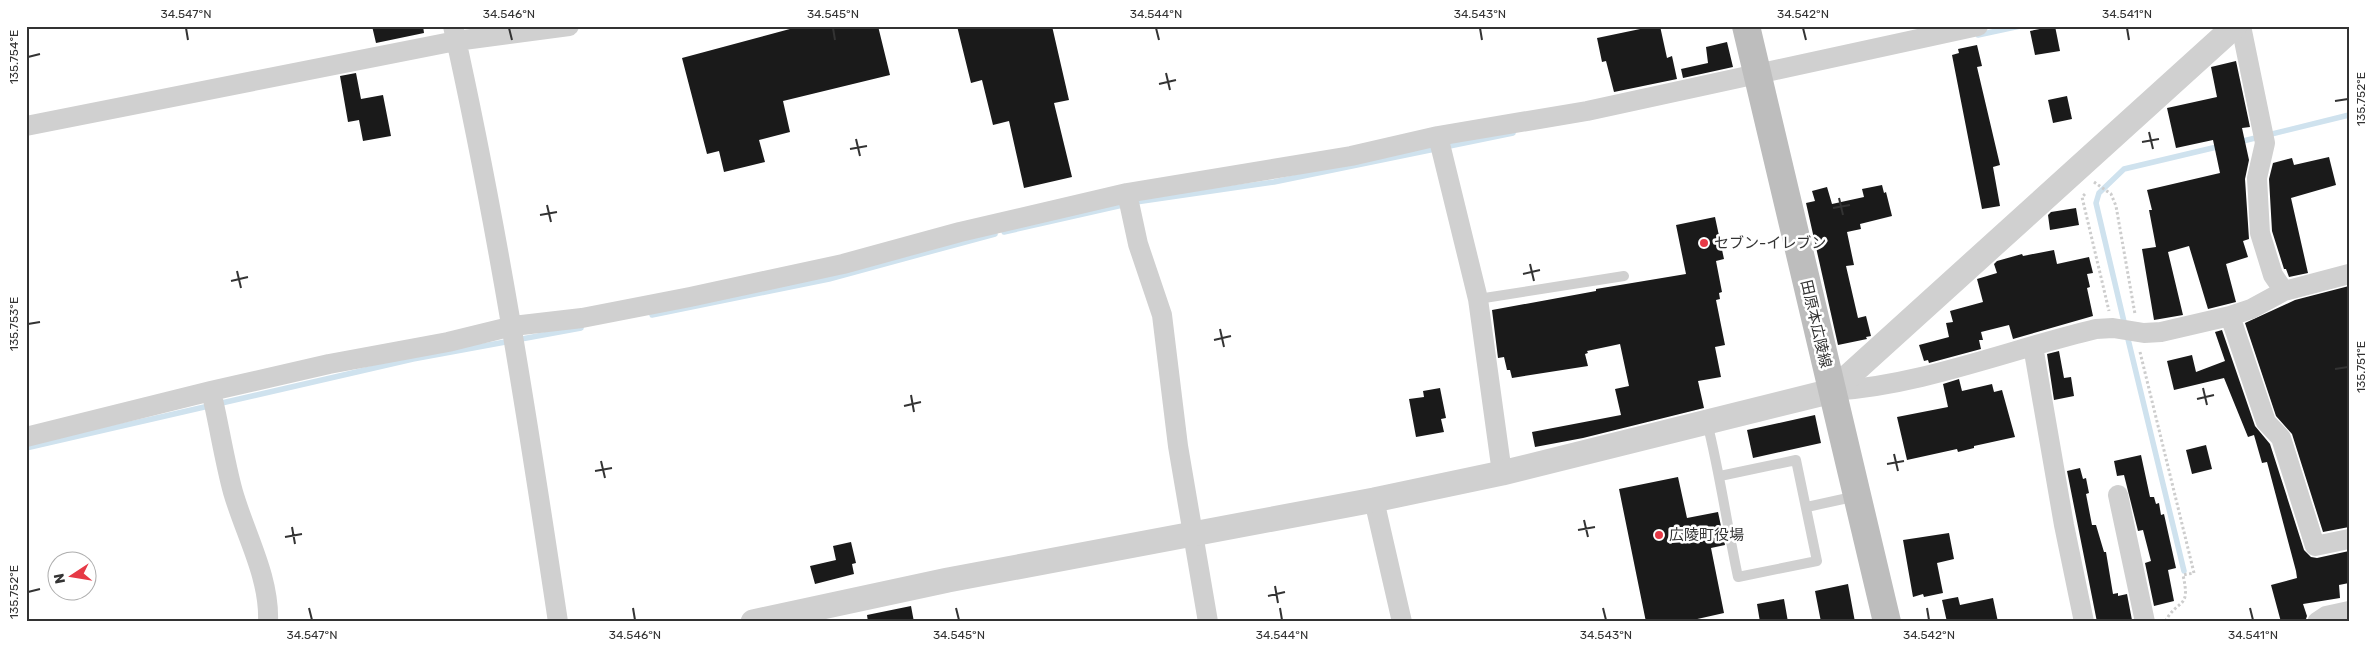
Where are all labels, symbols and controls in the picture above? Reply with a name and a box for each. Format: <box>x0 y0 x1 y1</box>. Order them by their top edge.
text: 34.547°N <box>160 7 212 21</box>
text: 34.546°N <box>483 7 535 21</box>
text: 34.545°N <box>807 7 859 21</box>
text: 34.544°N <box>1130 7 1182 21</box>
text: 34.543°N <box>1454 7 1506 21</box>
text: 34.542°N <box>1777 7 1829 21</box>
text: 34.541°N <box>2102 7 2152 21</box>
text: 135.754°E <box>7 30 21 84</box>
text: 135.752°E <box>2354 72 2368 126</box>
place label: セブン-イレブン <box>1714 234 1826 252</box>
marker: セブン-イレブン <box>1698 237 1710 249</box>
street label: 田原本広陵線 <box>1797 278 1835 370</box>
text: 135.753°E <box>7 297 21 351</box>
text: 135.751°E <box>2354 341 2368 393</box>
place label: 広陵町役場 <box>1669 526 1744 544</box>
marker: 広陵町役場 <box>1653 529 1665 541</box>
north arrow <box>48 550 98 600</box>
text: 135.752°E <box>7 565 21 619</box>
text: N <box>50 572 69 585</box>
text: 34.547°N <box>286 628 338 642</box>
text: 34.546°N <box>609 628 661 642</box>
text: 34.545°N <box>933 628 985 642</box>
text: 34.544°N <box>1256 628 1308 642</box>
text: 34.543°N <box>1580 628 1632 642</box>
text: 34.542°N <box>1903 628 1955 642</box>
text: 34.541°N <box>2228 628 2278 642</box>

